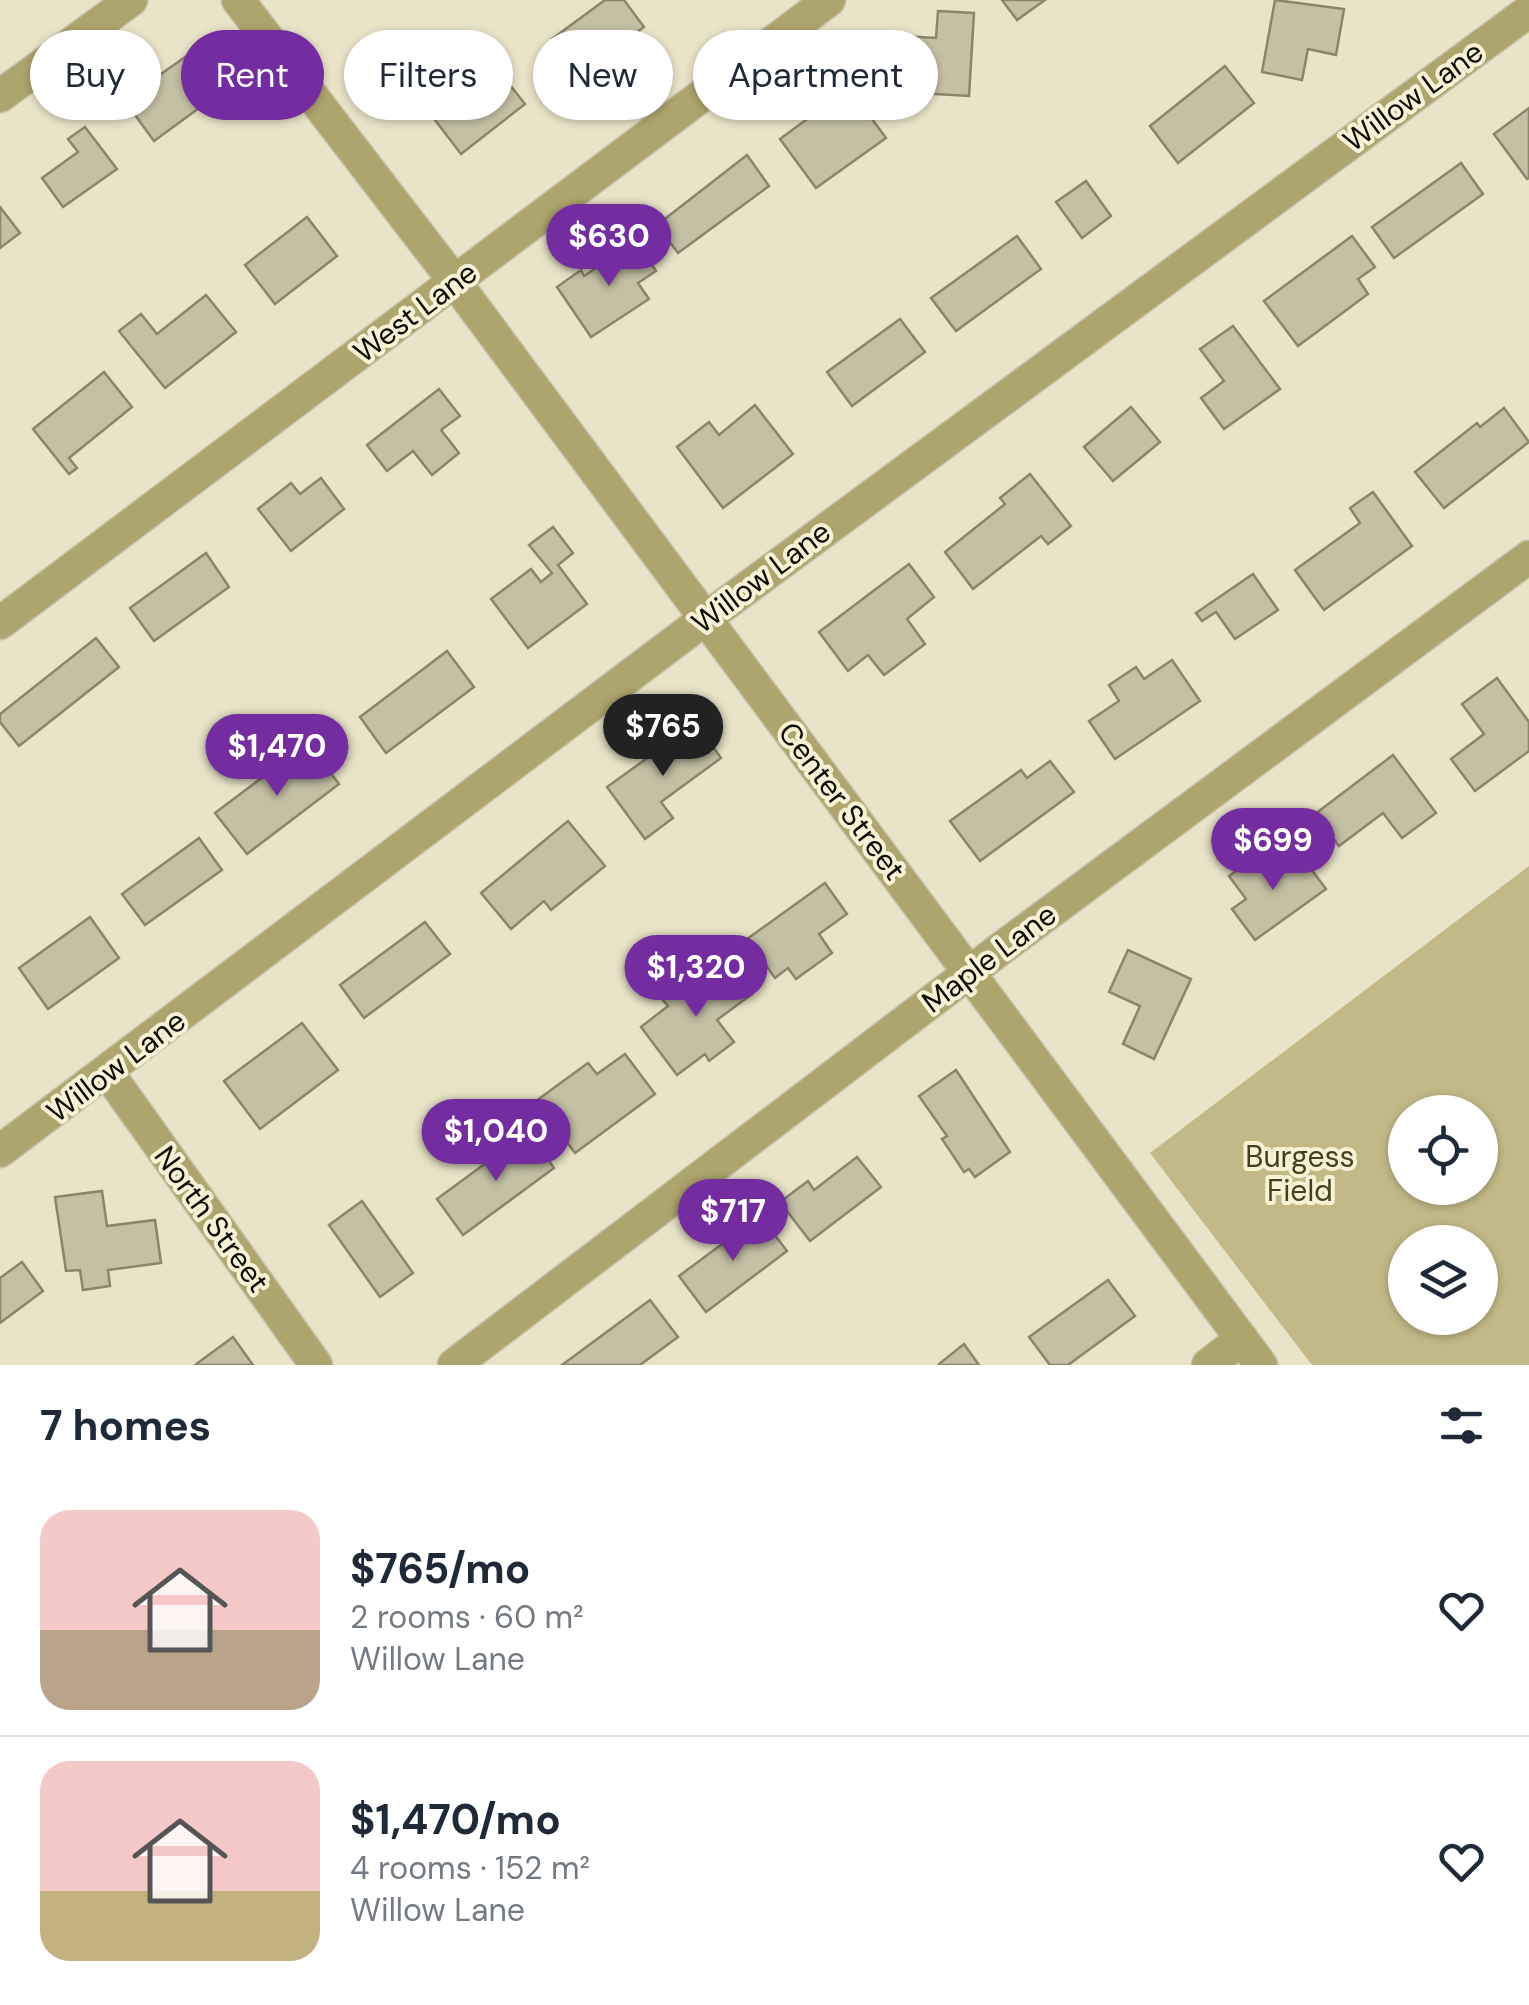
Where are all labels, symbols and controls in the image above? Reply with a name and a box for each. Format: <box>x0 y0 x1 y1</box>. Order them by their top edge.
chip: Buy <box>30 30 161 120</box>
chip: Rent <box>181 30 324 120</box>
chip: Filters <box>344 30 513 120</box>
chip: New <box>533 30 673 120</box>
chip: Apartment <box>693 30 938 120</box>
street label: Willow Lane <box>1335 32 1491 160</box>
pin: $630 <box>550 204 668 289</box>
text: $630 <box>568 215 650 257</box>
street label: West Lane <box>345 253 485 371</box>
street label: Willow Lane <box>684 512 838 642</box>
pin: $765 <box>604 694 722 779</box>
text: $765 <box>625 705 701 747</box>
pin: $1,470 <box>196 714 358 799</box>
street label: Center Street <box>770 714 914 888</box>
text: $1,470 <box>227 725 327 767</box>
pin: $699 <box>1214 808 1332 893</box>
text: $699 <box>1233 819 1313 861</box>
street label: Maple Lane <box>914 895 1064 1021</box>
pin: $1,320 <box>615 935 777 1020</box>
text: $1,320 <box>646 946 746 988</box>
street label: Willow Lane <box>39 1001 193 1131</box>
map controls <box>1388 1095 1498 1335</box>
button: locate <box>1388 1095 1498 1205</box>
pin: $1,040 <box>415 1099 577 1184</box>
text: $1,040 <box>444 1110 548 1152</box>
park label: Burgess Field <box>1245 1137 1355 1210</box>
street label: North Street <box>146 1138 278 1300</box>
pin: $717 <box>674 1179 792 1264</box>
text: $717 <box>700 1190 766 1232</box>
button: layers <box>1388 1225 1498 1335</box>
text: 7 homes <box>40 1398 211 1453</box>
icon: filters <box>1434 1398 1489 1453</box>
text: $765/mo <box>350 1541 530 1596</box>
icon: home <box>120 1550 240 1670</box>
icon: heart <box>1434 1583 1489 1638</box>
text: 2 rooms · 60 m² <box>350 1596 584 1638</box>
text: Willow Lane <box>350 1638 525 1680</box>
text: $1,470/mo <box>350 1792 561 1847</box>
icon: home <box>120 1801 240 1921</box>
icon: heart <box>1434 1834 1489 1889</box>
text: 4 rooms · 152 m² <box>350 1847 590 1889</box>
text: Willow Lane <box>350 1889 525 1931</box>

